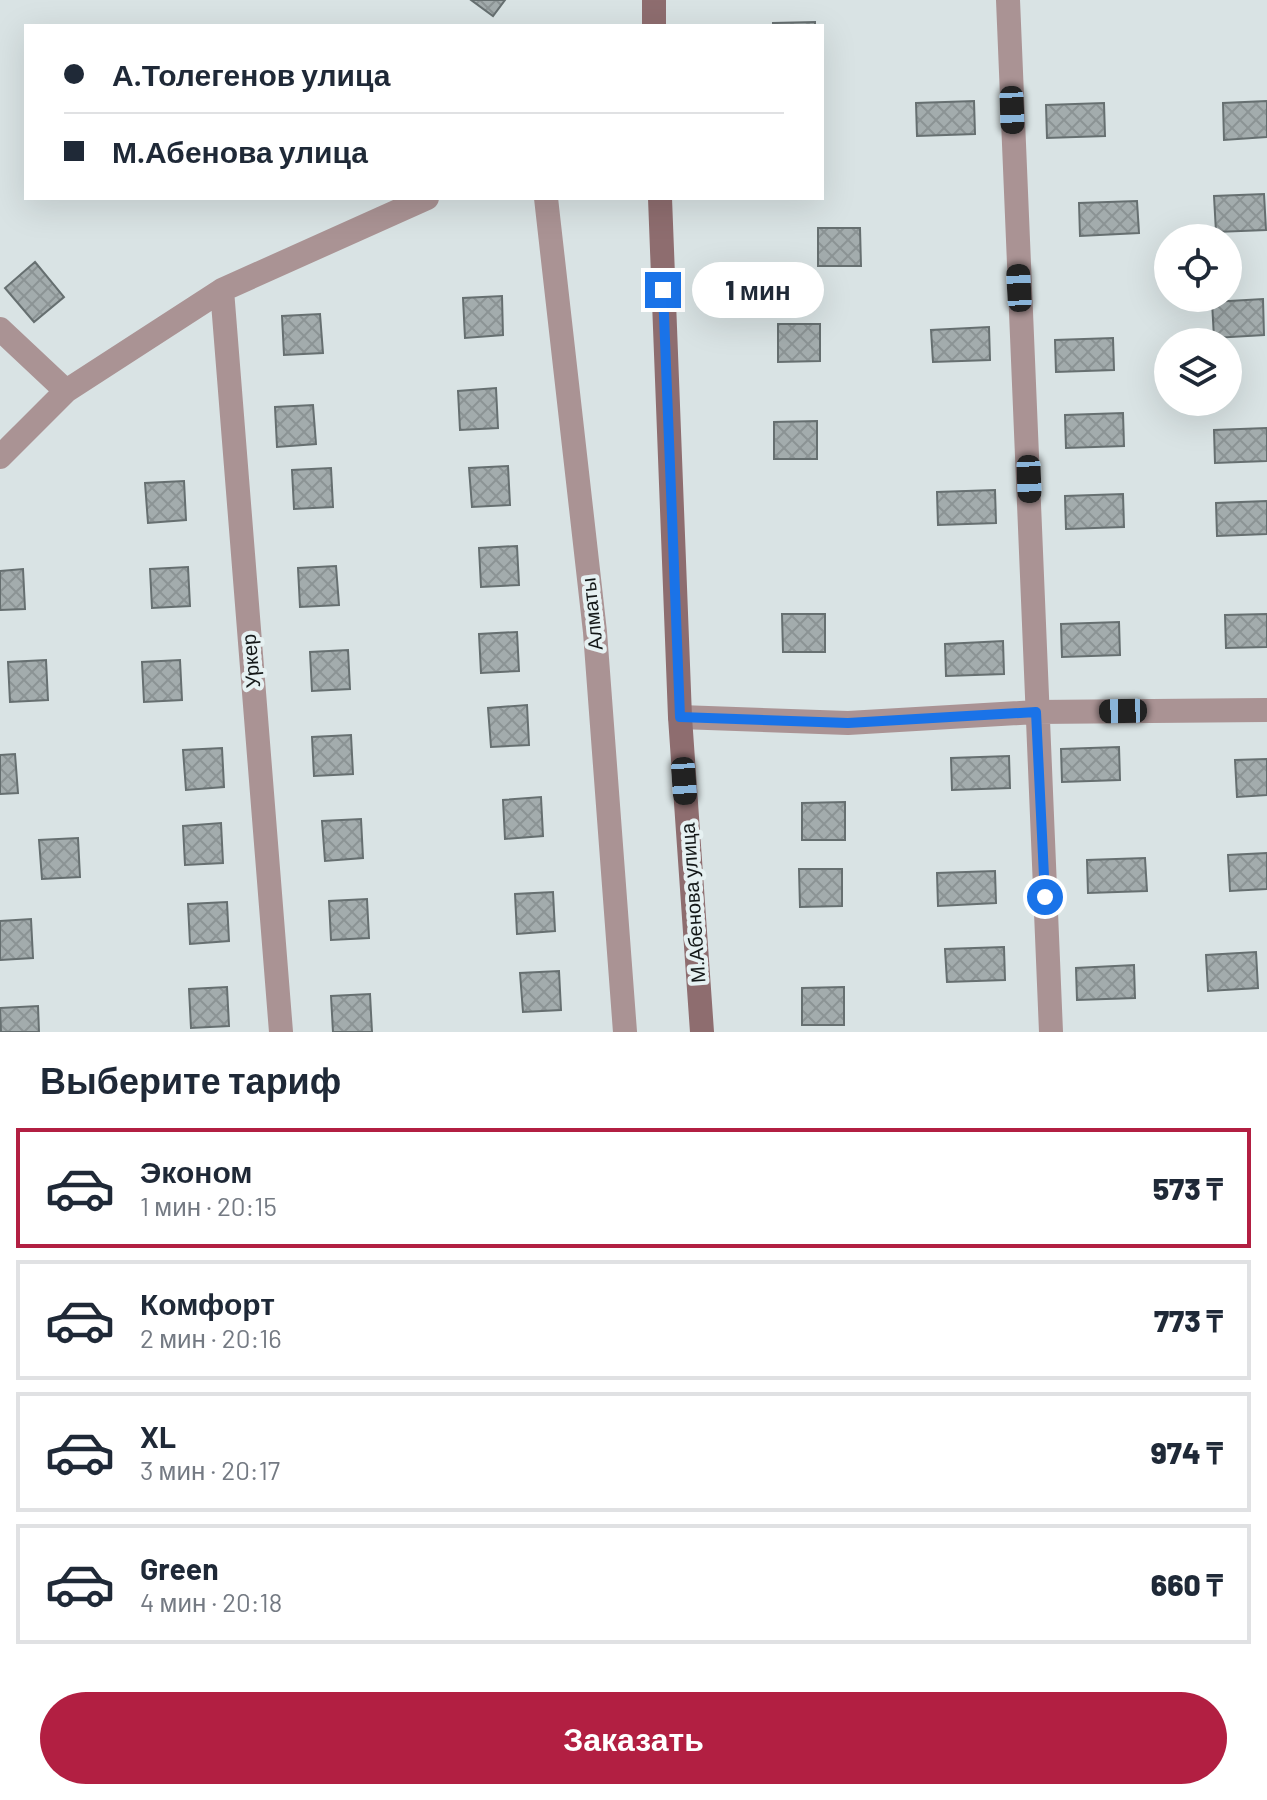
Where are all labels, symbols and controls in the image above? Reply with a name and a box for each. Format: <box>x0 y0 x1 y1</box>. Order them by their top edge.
text: А.Толегенов улица <box>112 56 390 92</box>
car <box>999 86 1025 134</box>
text: М.Абенова улица <box>112 133 368 169</box>
map controls <box>1154 224 1242 416</box>
button: locate <box>1154 224 1242 312</box>
callout: 1 мин <box>691 262 823 318</box>
car <box>1006 263 1032 313</box>
route end <box>645 272 681 308</box>
text: 1 мин <box>725 274 791 305</box>
button: layers <box>1154 328 1242 416</box>
car <box>1016 455 1042 503</box>
street label: Алматы <box>575 577 607 652</box>
street label: Уркер <box>236 633 264 689</box>
car <box>1099 699 1147 723</box>
car <box>670 756 698 806</box>
street label: М.Абенова улица <box>674 821 710 984</box>
route start <box>1027 879 1063 915</box>
text: Выберите тариф <box>40 1058 341 1101</box>
icon: car <box>44 1152 116 1224</box>
text: Эконом <box>140 1153 253 1189</box>
text: 573 ₸ <box>1153 1170 1223 1206</box>
text: 1 мин · 20:15 <box>140 1190 277 1221</box>
icon: car <box>44 1284 116 1356</box>
text: Комфорт <box>140 1285 275 1321</box>
text: 773 ₸ <box>1154 1302 1223 1338</box>
text: 2 мин · 20:16 <box>140 1322 282 1353</box>
icon: car <box>44 1416 116 1488</box>
text: XL <box>140 1418 176 1454</box>
text: 974 ₸ <box>1151 1434 1223 1470</box>
text: 3 мин · 20:17 <box>140 1454 280 1485</box>
icon: car <box>44 1548 116 1620</box>
text: Green <box>140 1550 219 1586</box>
text: 660 ₸ <box>1151 1566 1223 1602</box>
text: 4 мин · 20:18 <box>140 1586 282 1617</box>
button: Заказать <box>40 1692 1227 1784</box>

